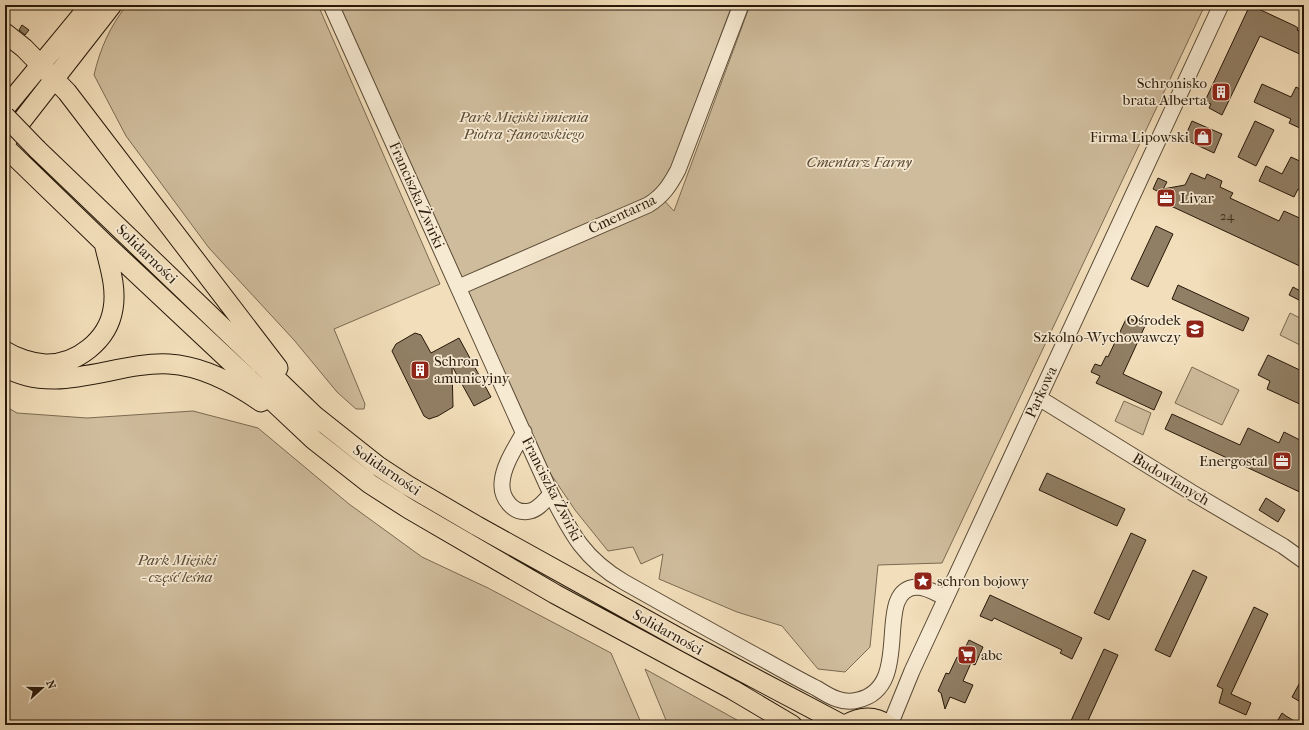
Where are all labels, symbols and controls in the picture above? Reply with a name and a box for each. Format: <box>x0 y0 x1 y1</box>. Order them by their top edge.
place label: Schronisko brata Alberta <box>1122 74 1208 109</box>
building icon: Schronisko brata Alberta <box>1210 81 1232 103</box>
park label: Park Miejski imienia Piotra Janowskiego <box>458 108 589 143</box>
shop icon: Firma Lipowski <box>1192 126 1214 148</box>
place label: Firma Lipowski <box>1090 128 1190 146</box>
street label: Franciszka Żwirki <box>385 139 449 252</box>
park label: Cmentarz Farny <box>806 153 912 171</box>
office icon: Livar <box>1155 187 1177 209</box>
place label: Livar <box>1180 189 1215 207</box>
street label: Cmentarna <box>585 190 660 238</box>
house number: 24 <box>1220 208 1235 223</box>
street label: Solidarności <box>113 220 182 288</box>
place label: Ośrodek Szkolno-Wychowawczy <box>1033 311 1182 346</box>
school or university icon: Ośrodek Szkolno-Wychowawczy <box>1184 318 1206 340</box>
place label: Schron amunicyjny <box>434 352 510 387</box>
building icon: Schron amunicyjny <box>409 359 431 381</box>
street label: Parkowa <box>1021 362 1061 421</box>
street label: Franciszka Żwirki <box>518 434 586 545</box>
street label: Solidarności <box>350 441 425 500</box>
street label: Budowlanych <box>1129 449 1213 509</box>
office icon: Energostal <box>1271 450 1293 472</box>
place label: Energostal <box>1199 452 1268 470</box>
park label: Park Miejski - część leśna <box>136 551 218 586</box>
place icon: schron bojowy <box>912 570 934 592</box>
place label: schron bojowy <box>937 572 1030 590</box>
street label: Solidarności <box>630 605 707 659</box>
supermarket icon: abc <box>956 644 978 666</box>
place label: abc <box>981 646 1003 664</box>
north arrow <box>22 668 62 708</box>
text: N <box>43 678 59 691</box>

